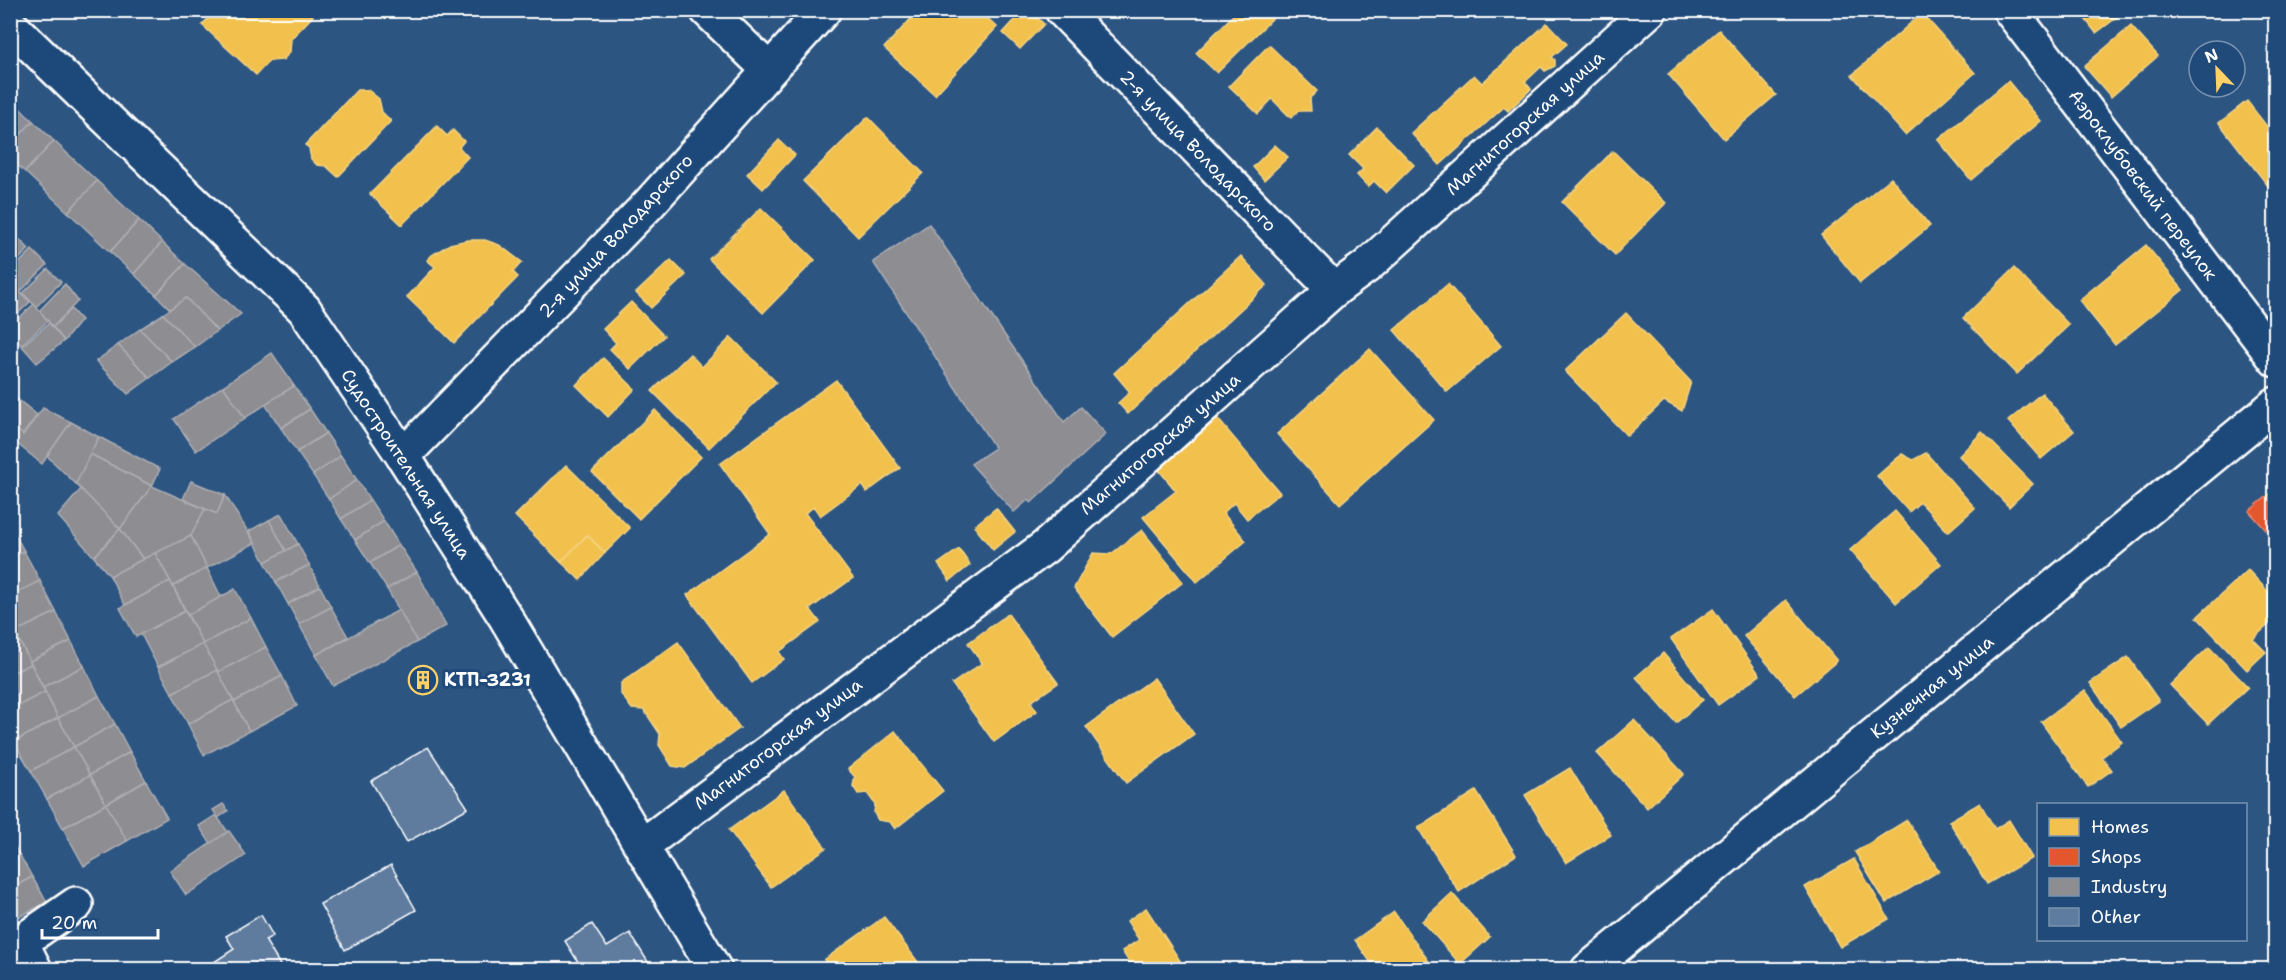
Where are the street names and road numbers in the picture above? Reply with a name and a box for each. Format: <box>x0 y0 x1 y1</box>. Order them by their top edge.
street label: Магнитогорская улица <box>1441 45 1609 201</box>
street label: 2-я улица Володарского <box>1114 65 1282 237</box>
street label: Аэроклубовский переулок <box>2063 85 2223 286</box>
street label: 2-я улица Володарского <box>534 149 698 323</box>
street label: Судостроительная улица <box>335 364 477 564</box>
street label: Магнитогорская улица <box>1075 368 1245 520</box>
street label: Кузнечная улица <box>1865 630 1999 744</box>
street label: Магнитогорская улица <box>689 673 867 815</box>

